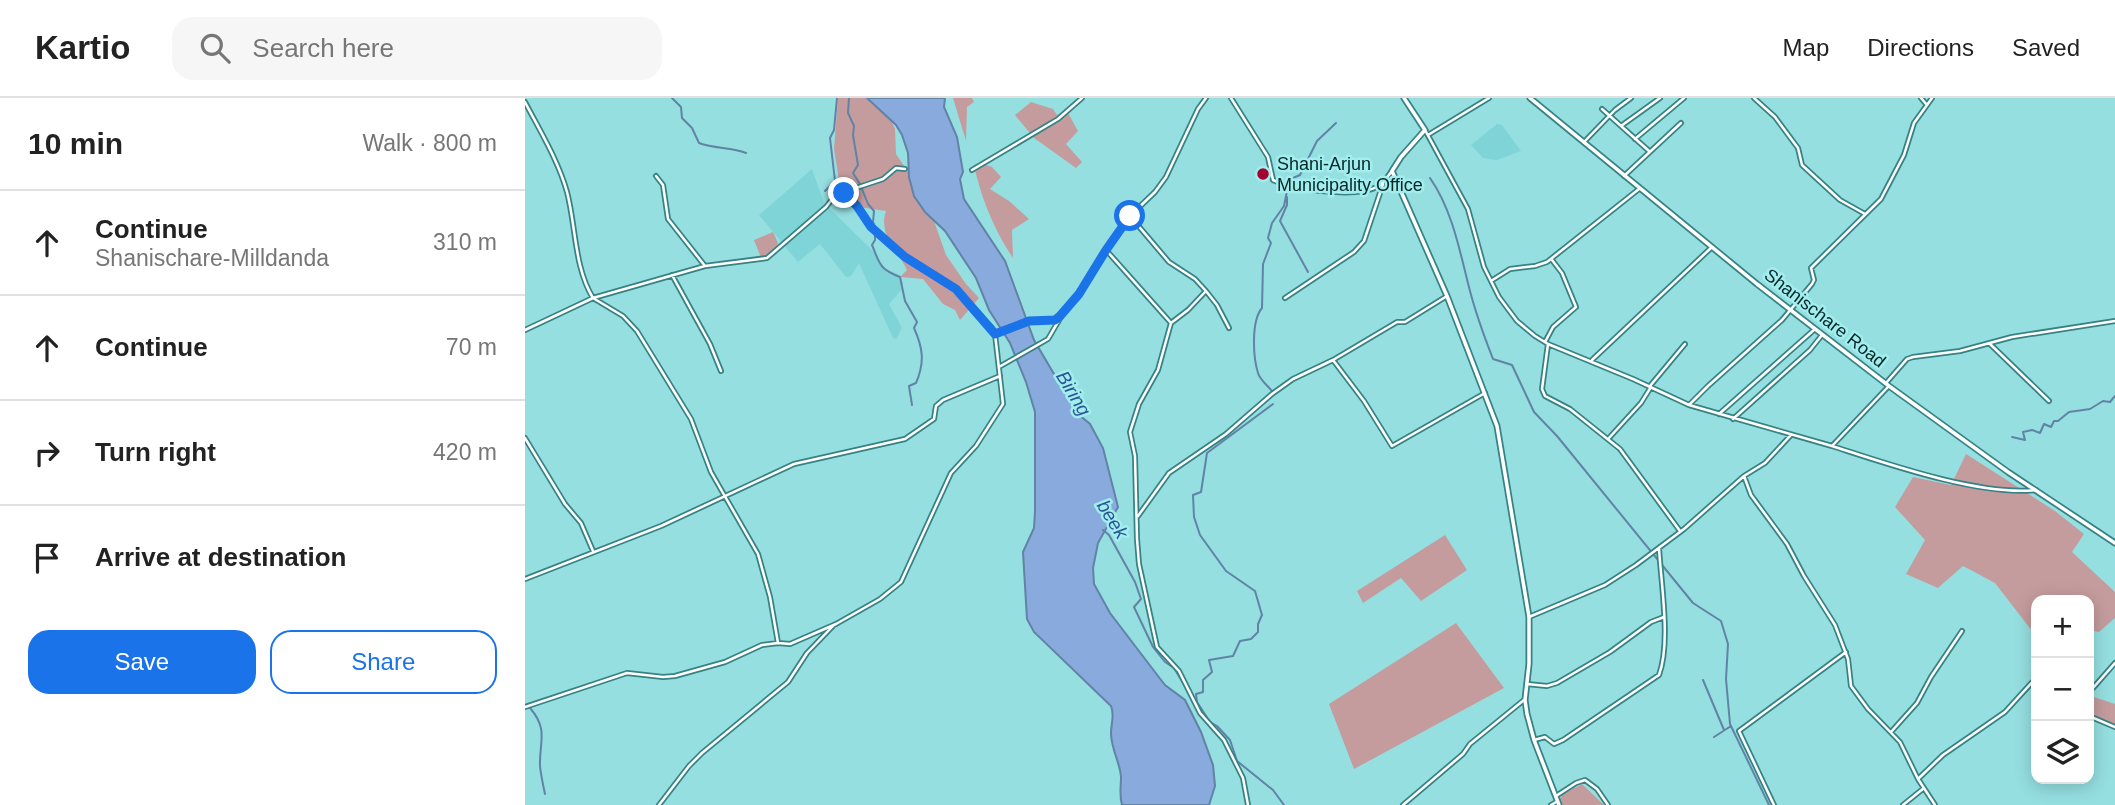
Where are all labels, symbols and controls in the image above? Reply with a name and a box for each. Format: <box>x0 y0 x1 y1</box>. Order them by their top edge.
search box <box>172 17 662 80</box>
text: Kartio <box>35 29 130 66</box>
icon: search <box>196 29 234 67</box>
text: Search here <box>252 33 394 63</box>
text: Map <box>1783 34 1829 61</box>
text: Directions <box>1867 34 1974 61</box>
text: Saved <box>2012 34 2080 61</box>
text: 10 min <box>28 127 123 160</box>
text: Walk · 800 m <box>362 130 497 156</box>
place label: Shani-Arjun Municipality Office <box>1277 154 1423 195</box>
marker: Shani-Arjun Municipality Office <box>1255 166 1271 182</box>
route end <box>828 177 859 208</box>
route start <box>1114 200 1145 231</box>
text: Continue <box>95 214 208 244</box>
icon: ahead <box>28 224 66 262</box>
text: 310 m <box>433 229 497 255</box>
text: Shanischare-Milldanda <box>95 245 329 271</box>
street label: Shanischare Road <box>1760 265 1890 371</box>
icon: ahead <box>28 329 66 367</box>
text: Continue <box>95 332 208 362</box>
text: 70 m <box>446 334 497 360</box>
water label: Biring <box>1052 367 1095 420</box>
icon: right <box>28 434 66 472</box>
text: Turn right <box>95 437 216 467</box>
text: 420 m <box>433 439 497 465</box>
water label: beek <box>1093 496 1133 544</box>
icon: arrive <box>28 539 66 577</box>
text: Arrive at destination <box>95 542 346 572</box>
map controls <box>2031 595 2094 784</box>
button: + <box>2031 595 2094 658</box>
button: Save <box>28 630 256 694</box>
button: Share <box>270 630 497 694</box>
button: − <box>2031 658 2094 721</box>
button: layers <box>2031 721 2094 784</box>

